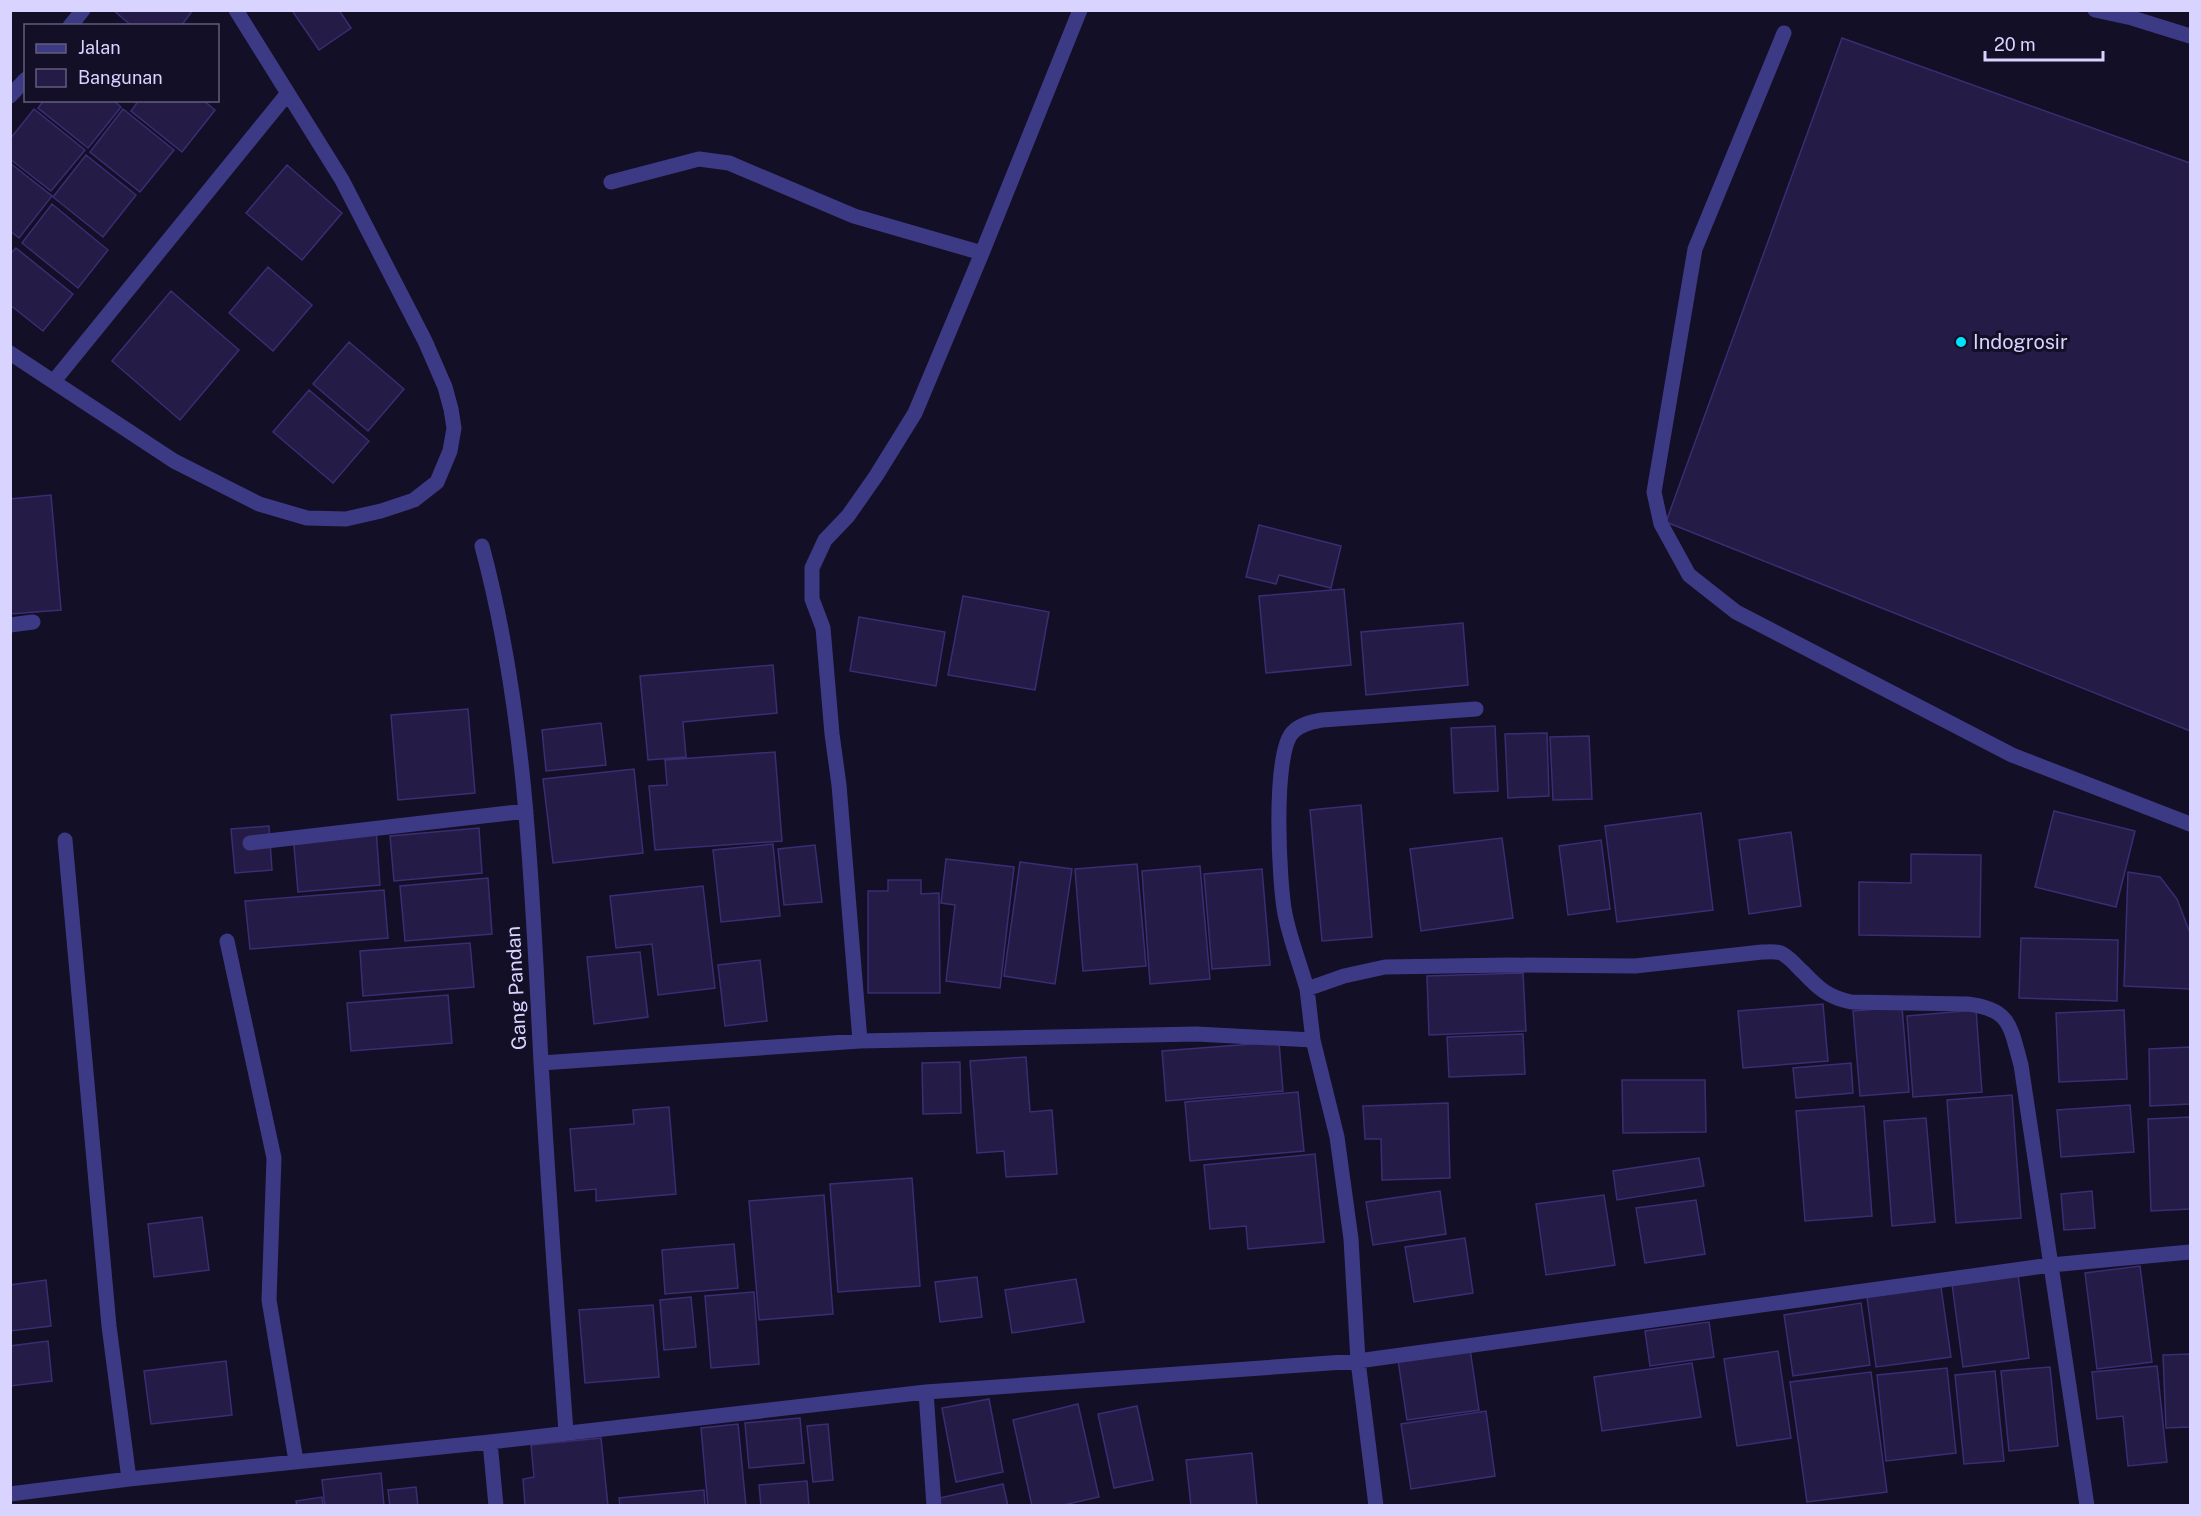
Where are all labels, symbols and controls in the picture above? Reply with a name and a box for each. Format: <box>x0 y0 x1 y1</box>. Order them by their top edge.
legend <box>24 24 219 102</box>
scale bar <box>1985 24 2104 62</box>
text: 20 m <box>1994 34 2036 55</box>
text: Jalan <box>78 37 121 58</box>
text: Bangunan <box>78 67 163 88</box>
place label: Indogrosir <box>1973 330 2068 354</box>
marker: Indogrosir <box>1954 335 1968 349</box>
street label: Gang Pandan <box>501 925 531 1051</box>

